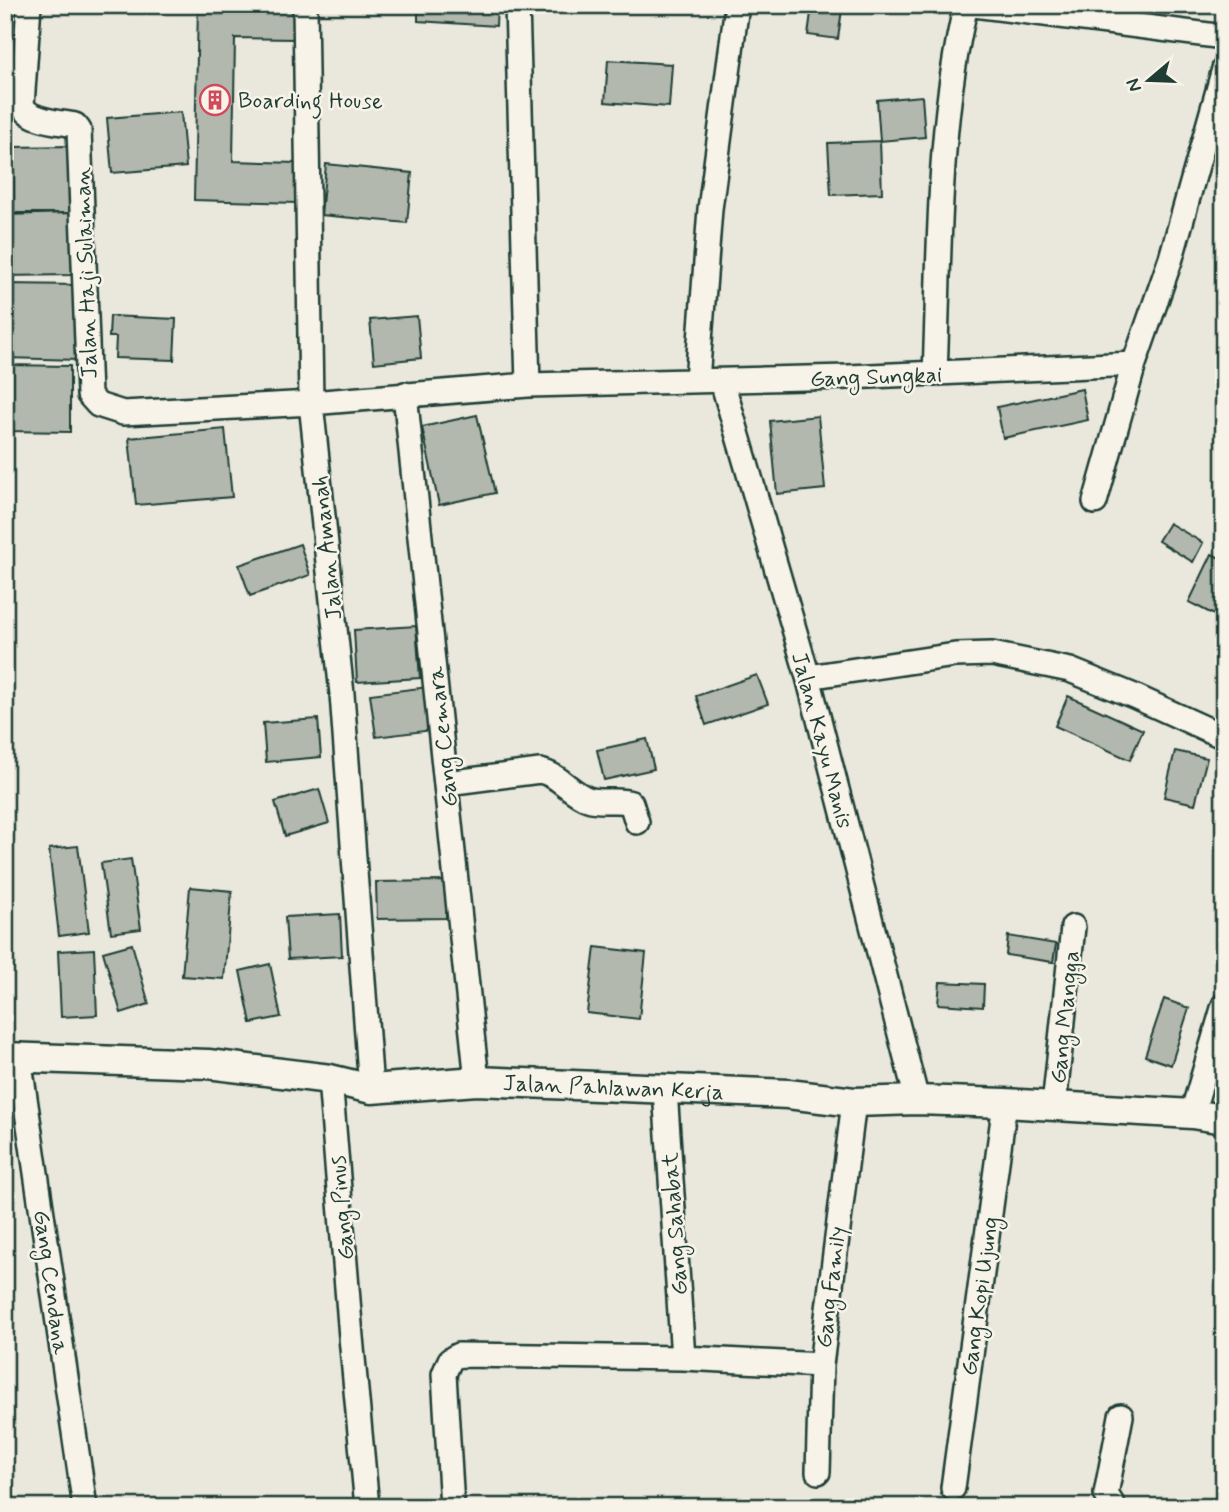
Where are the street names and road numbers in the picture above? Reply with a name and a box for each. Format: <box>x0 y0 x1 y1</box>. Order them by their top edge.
street label: Jalan Haji Sulaiman <box>68 167 106 379</box>
street label: Gang Sungkai <box>809 361 943 397</box>
street label: Jalan Amanah <box>305 474 350 622</box>
street label: Jalan Kayu Manis <box>783 649 859 832</box>
street label: Gang Cemara <box>422 665 468 809</box>
street label: Gang Mangga <box>1044 949 1090 1086</box>
street label: Jalan Pahlawan Kerja <box>502 1069 724 1108</box>
street label: Gang Sahabat <box>656 1151 698 1296</box>
street label: Gang Pinus <box>323 1154 365 1261</box>
street label: Gang Cendana <box>23 1208 75 1357</box>
street label: Gang Kopi Ujung <box>955 1215 1009 1378</box>
street label: Gang Family <box>810 1225 856 1350</box>

